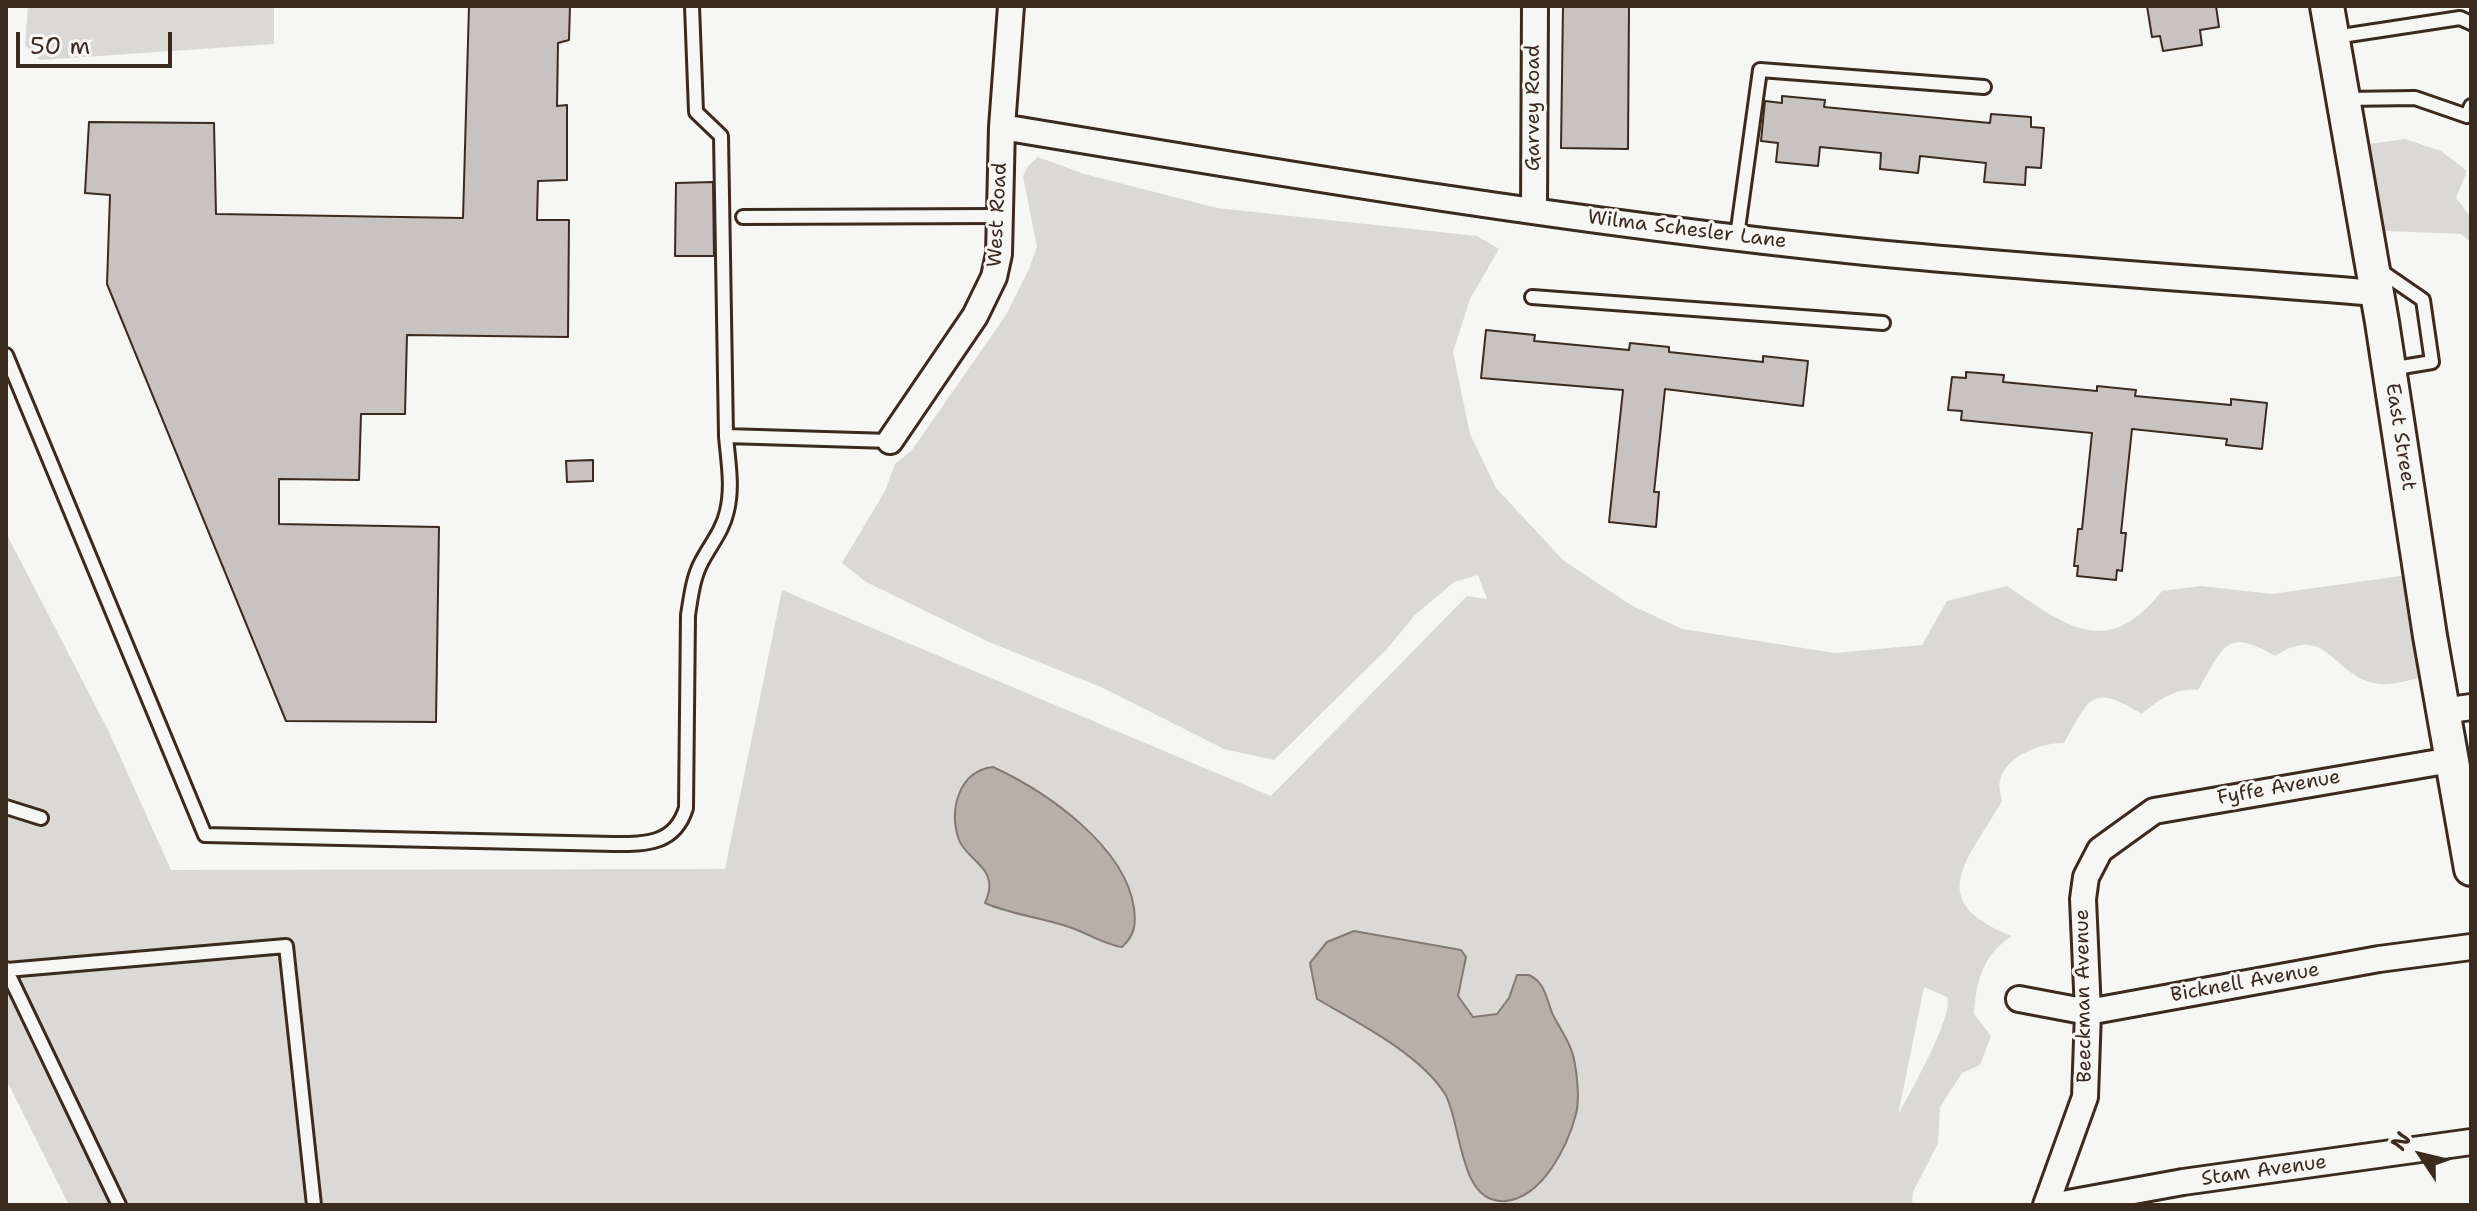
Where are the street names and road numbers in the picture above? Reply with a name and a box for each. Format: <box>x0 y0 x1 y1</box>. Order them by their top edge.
street label: Garvey Road <box>1522 45 1546 171</box>
street label: West Road <box>983 162 1013 268</box>
street label: Wilma Schesler Lane <box>1586 206 1788 254</box>
street label: East Street <box>2380 382 2420 492</box>
street label: Fyffe Avenue <box>2216 765 2342 811</box>
street label: Beeckman Avenue <box>2070 909 2098 1083</box>
street label: Bicknell Avenue <box>2169 958 2321 1008</box>
street label: Stam Avenue <box>2200 1150 2328 1192</box>

